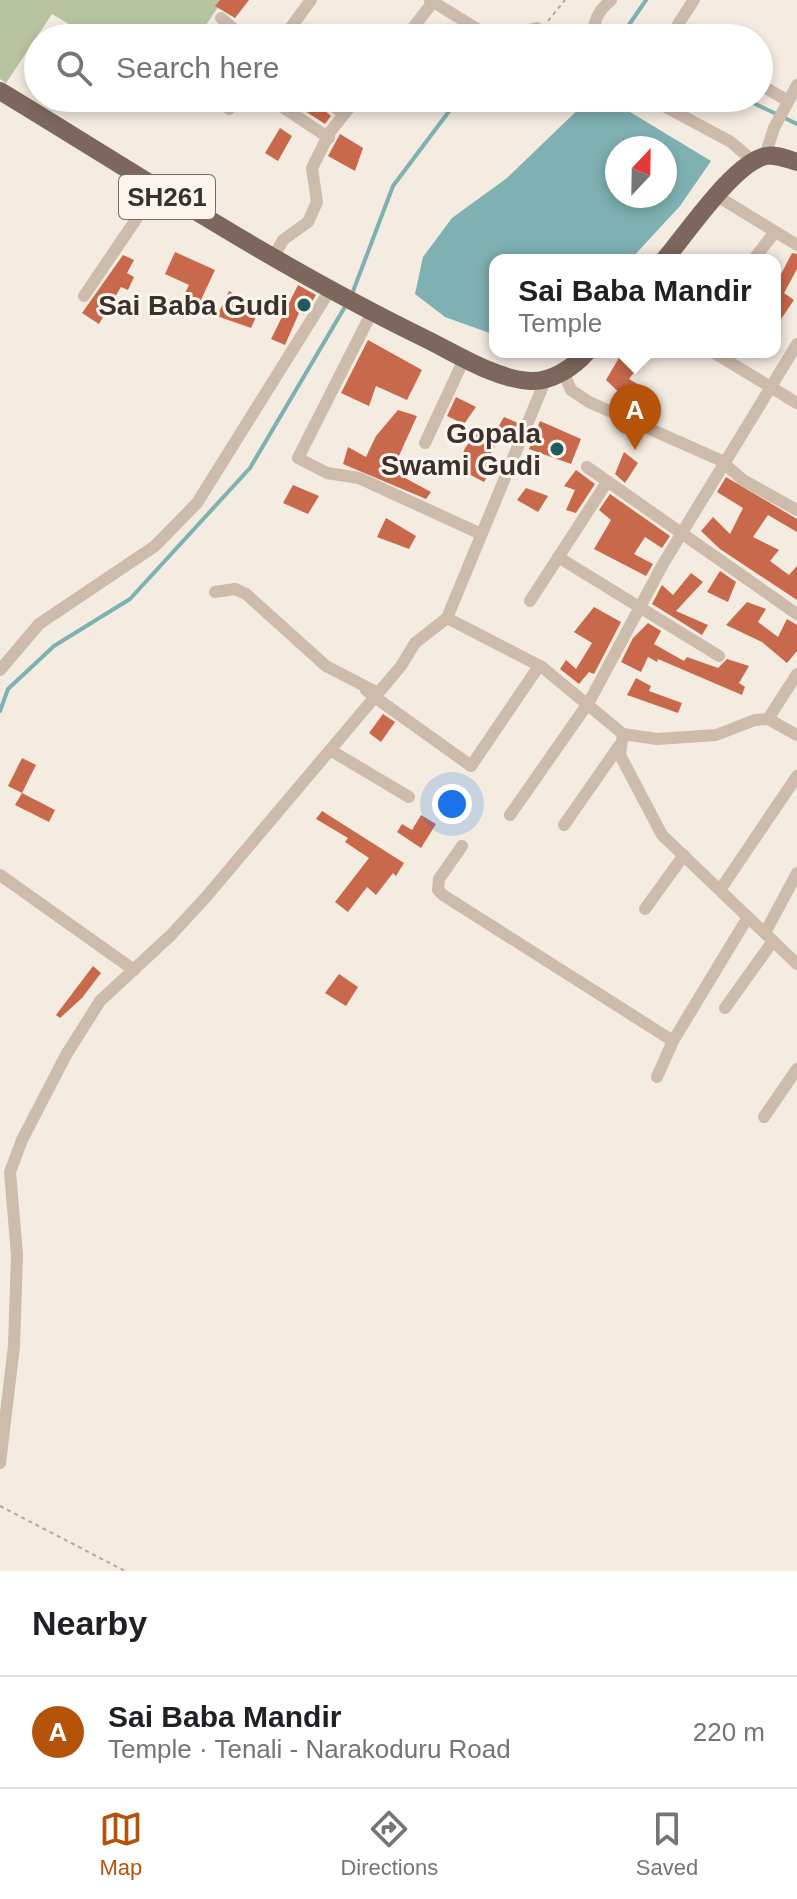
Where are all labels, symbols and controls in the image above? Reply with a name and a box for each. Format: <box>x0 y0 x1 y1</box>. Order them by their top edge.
search box <box>24 24 773 112</box>
icon: search <box>52 46 96 90</box>
text: Search here <box>116 51 279 84</box>
north arrow <box>605 136 677 208</box>
road number: SH261 <box>119 175 215 219</box>
popup <box>489 254 781 358</box>
text: Sai Baba Mandir <box>518 274 752 307</box>
place label: Sai Baba Gudi <box>98 290 288 321</box>
marker: Sai Baba Gudi <box>295 296 313 314</box>
text: Temple <box>518 308 602 338</box>
pin: A <box>609 384 661 450</box>
place label: Gopala Swami Gudi <box>381 418 541 481</box>
marker: Gopala Swami Gudi <box>548 440 566 458</box>
your location <box>432 784 472 824</box>
text: Nearby <box>32 1604 147 1642</box>
text: Sai Baba Mandir <box>108 1700 341 1733</box>
text: A <box>49 1717 67 1747</box>
text: 220 m <box>693 1717 765 1747</box>
text: Temple · Tenali - Narakoduru Road <box>108 1734 511 1764</box>
tab: Map <box>99 1807 143 1881</box>
tab: Directions <box>340 1807 438 1881</box>
tab: Saved <box>636 1807 698 1881</box>

